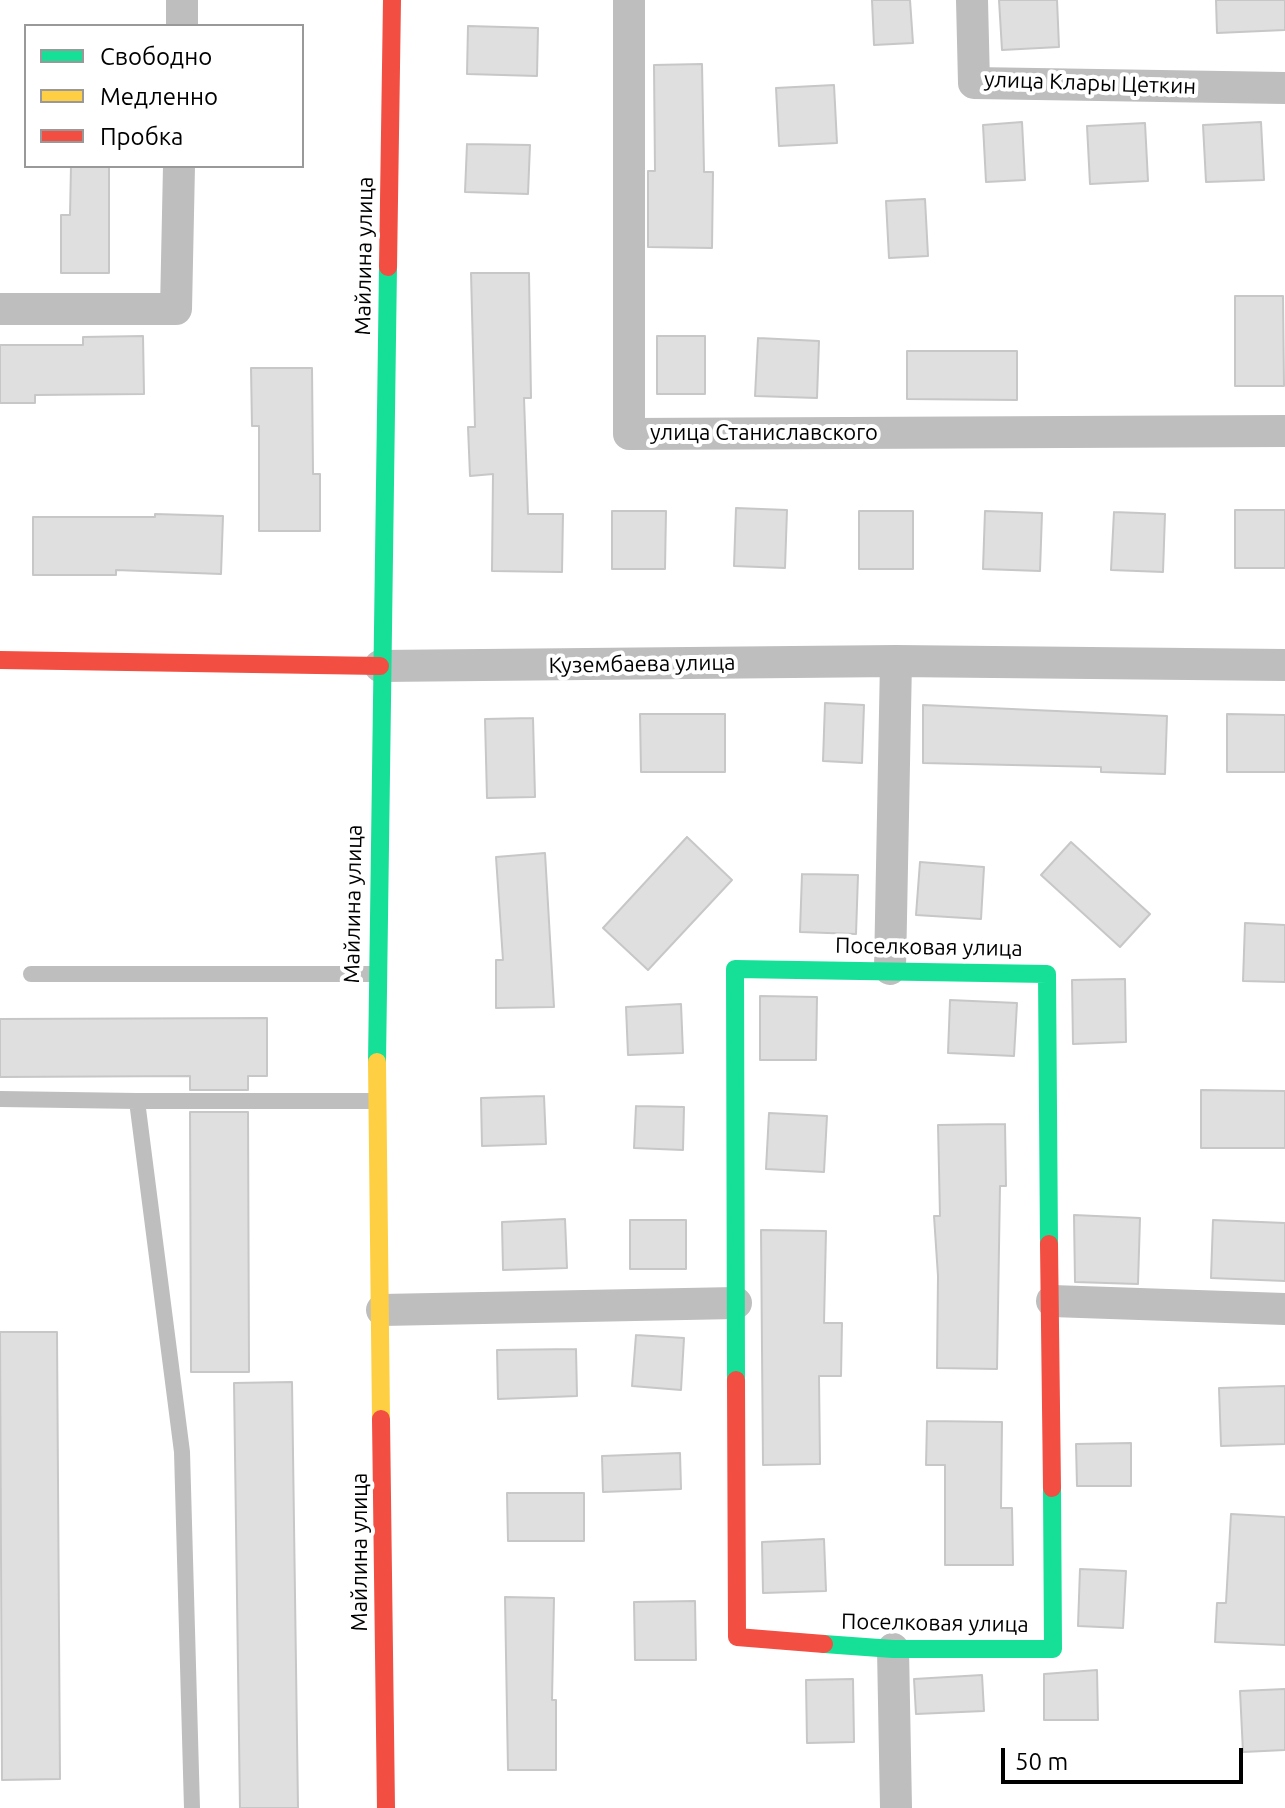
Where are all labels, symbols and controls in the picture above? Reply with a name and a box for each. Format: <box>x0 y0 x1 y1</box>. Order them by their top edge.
legend <box>24 24 304 168</box>
text: Свободно <box>100 43 212 70</box>
street label: улица Клары Цеткин <box>983 66 1197 100</box>
text: Медленно <box>100 83 218 110</box>
text: Пробка <box>100 123 183 150</box>
street label: Майлина улица <box>349 176 379 336</box>
street label: улица Станиславского <box>650 420 878 446</box>
street label: Кузембаева улица <box>548 649 736 679</box>
street label: Майлина улица <box>338 824 368 984</box>
street label: Поселковая улица <box>835 932 1023 962</box>
street label: Майлина улица <box>347 1473 373 1631</box>
street label: Поселковая улица <box>841 1608 1029 1638</box>
scale bar <box>1005 1732 1247 1782</box>
text: 50 m <box>1015 1748 1068 1775</box>

